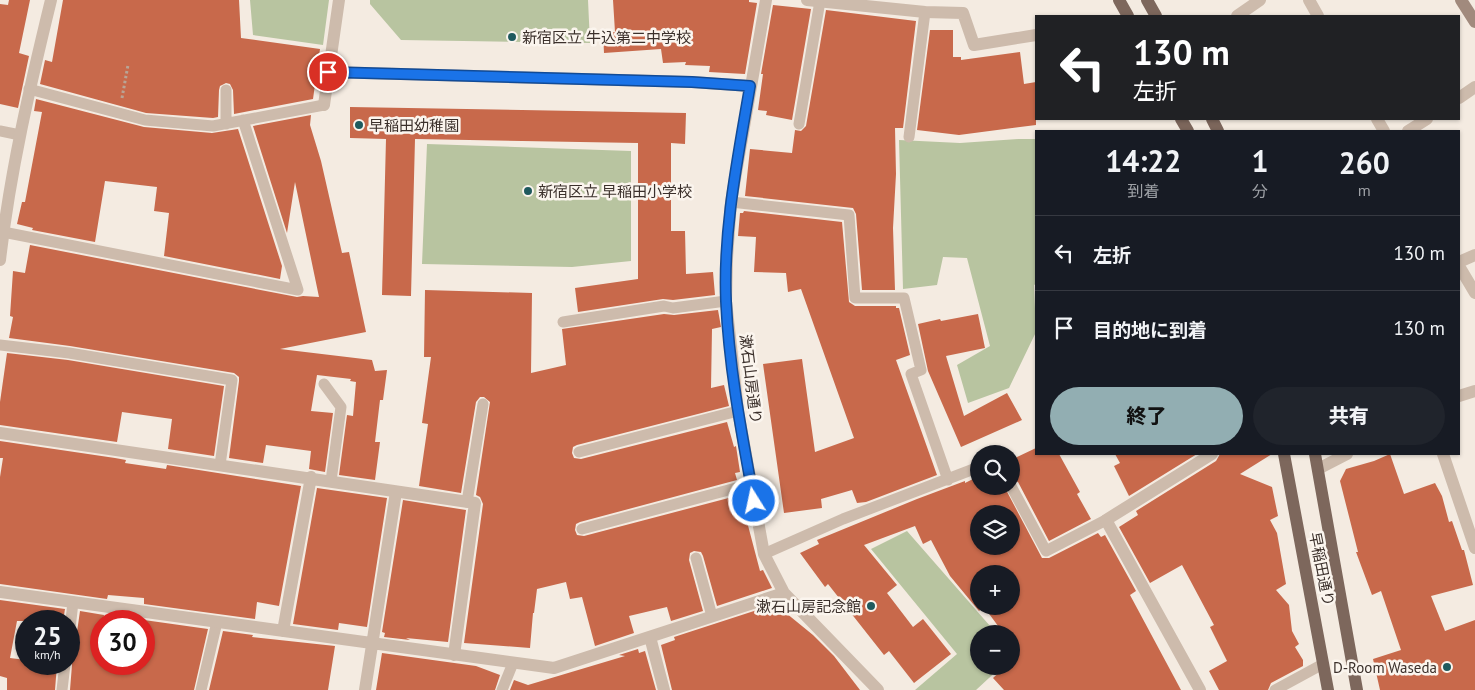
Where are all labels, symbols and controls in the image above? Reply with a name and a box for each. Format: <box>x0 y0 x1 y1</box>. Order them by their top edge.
place label: 新宿区立 牛込第二中学校 <box>522 28 691 47</box>
text: 130 m <box>1133 29 1230 75</box>
marker: 新宿区立 牛込第二中学校 <box>506 31 518 43</box>
icon: left <box>1050 35 1115 100</box>
pin <box>307 51 349 93</box>
icon: arrive <box>314 58 342 86</box>
text: 左折 <box>1133 77 1177 105</box>
place label: 早稲田幼稚園 <box>369 116 459 135</box>
marker: 早稲田幼稚園 <box>353 119 365 131</box>
text: 14:22 <box>1105 141 1181 180</box>
text: 1 <box>1252 141 1269 180</box>
text: 260 <box>1339 143 1390 182</box>
text: m <box>1358 180 1371 200</box>
text: 到着 <box>1127 181 1159 201</box>
text: 分 <box>1252 181 1268 201</box>
place label: 新宿区立 早稲田小学校 <box>538 182 692 201</box>
marker: 新宿区立 早稲田小学校 <box>522 185 534 197</box>
icon: left <box>1050 239 1078 267</box>
text: 130 m <box>1393 241 1445 265</box>
text: 左折 <box>1093 243 1131 267</box>
icon: arrive <box>1050 314 1078 342</box>
text: 130 m <box>1393 316 1445 340</box>
text: 目的地に到着 <box>1093 318 1207 342</box>
street label: 漱石山房通り <box>736 333 766 425</box>
button: 終了 <box>1050 387 1243 445</box>
button: 共有 <box>1253 387 1445 445</box>
map controls <box>970 445 1020 675</box>
button: search <box>970 445 1020 495</box>
position arrow <box>727 474 779 526</box>
button: layers <box>970 505 1020 555</box>
street label: 早稲田通り <box>1306 530 1338 608</box>
button: + <box>970 565 1020 615</box>
place label: 漱石山房記念館 <box>756 597 861 616</box>
marker: 漱石山房記念館 <box>865 600 877 612</box>
speed limit sign: 30 <box>90 610 155 675</box>
text: 25 <box>33 620 62 652</box>
button: − <box>970 625 1020 675</box>
text: km/h <box>34 647 61 662</box>
place label: D-Room Waseda <box>1333 658 1437 677</box>
marker: D-Room Waseda <box>1441 661 1453 673</box>

